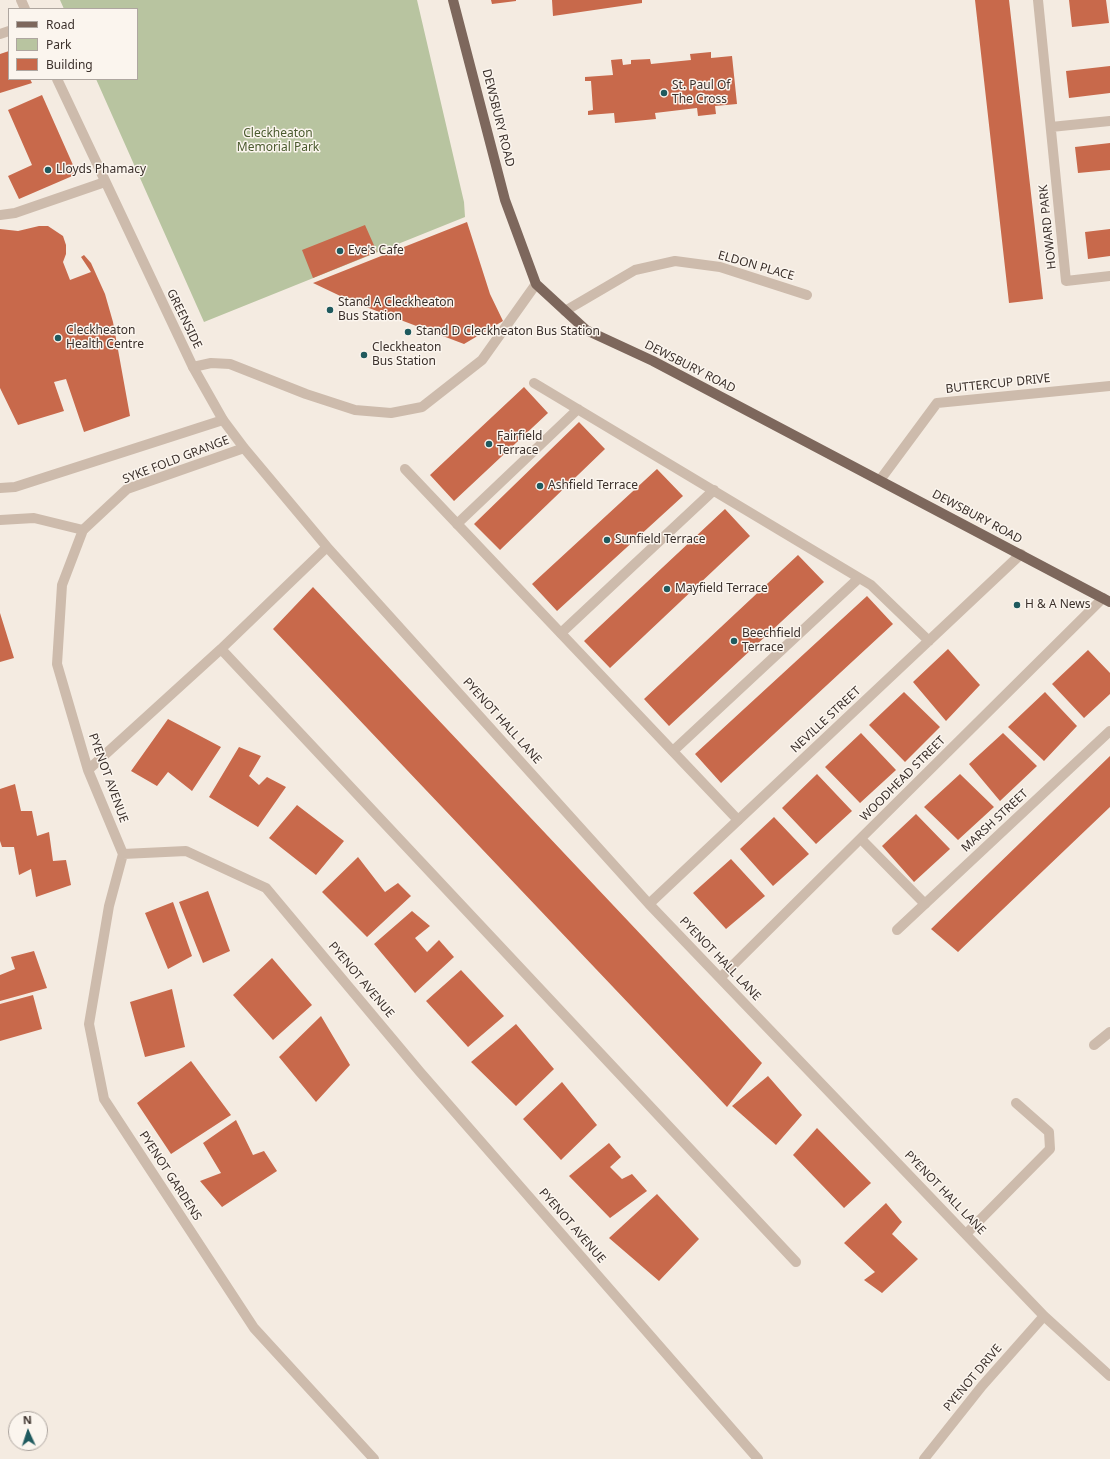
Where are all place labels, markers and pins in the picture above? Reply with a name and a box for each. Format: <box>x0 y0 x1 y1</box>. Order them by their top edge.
place label: St. Paul Of The Cross <box>672 79 730 107</box>
marker: St. Paul Of The Cross <box>659 88 669 98</box>
place label: Lloyds Phamacy <box>56 163 146 177</box>
marker: Lloyds Phamacy <box>43 165 53 175</box>
place label: Eve's Cafe <box>348 244 404 258</box>
marker: Eve's Cafe <box>335 246 345 256</box>
place label: Stand A Cleckheaton Bus Station <box>338 296 454 324</box>
marker: Stand A Cleckheaton Bus Station <box>325 305 335 315</box>
place label: Cleckheaton Health Centre <box>66 324 144 352</box>
place label: Stand D Cleckheaton Bus Station <box>416 325 600 339</box>
marker: Stand D Cleckheaton Bus Station <box>403 327 413 337</box>
marker: Cleckheaton Health Centre <box>53 333 63 343</box>
place label: Cleckheaton Bus Station <box>372 341 442 369</box>
marker: Cleckheaton Bus Station <box>359 350 369 360</box>
place label: Fairfield Terrace <box>497 430 542 458</box>
marker: Fairfield Terrace <box>484 439 494 449</box>
place label: Ashfield Terrace <box>548 479 638 493</box>
marker: Ashfield Terrace <box>535 481 545 491</box>
place label: Sunfield Terrace <box>615 533 706 547</box>
marker: Sunfield Terrace <box>602 535 612 545</box>
place label: Mayfield Terrace <box>675 582 768 596</box>
marker: Mayfield Terrace <box>662 584 672 594</box>
place label: H & A News <box>1025 598 1091 612</box>
marker: H & A News <box>1012 600 1022 610</box>
place label: Beechfield Terrace <box>742 627 801 655</box>
marker: Beechfield Terrace <box>729 636 739 646</box>

